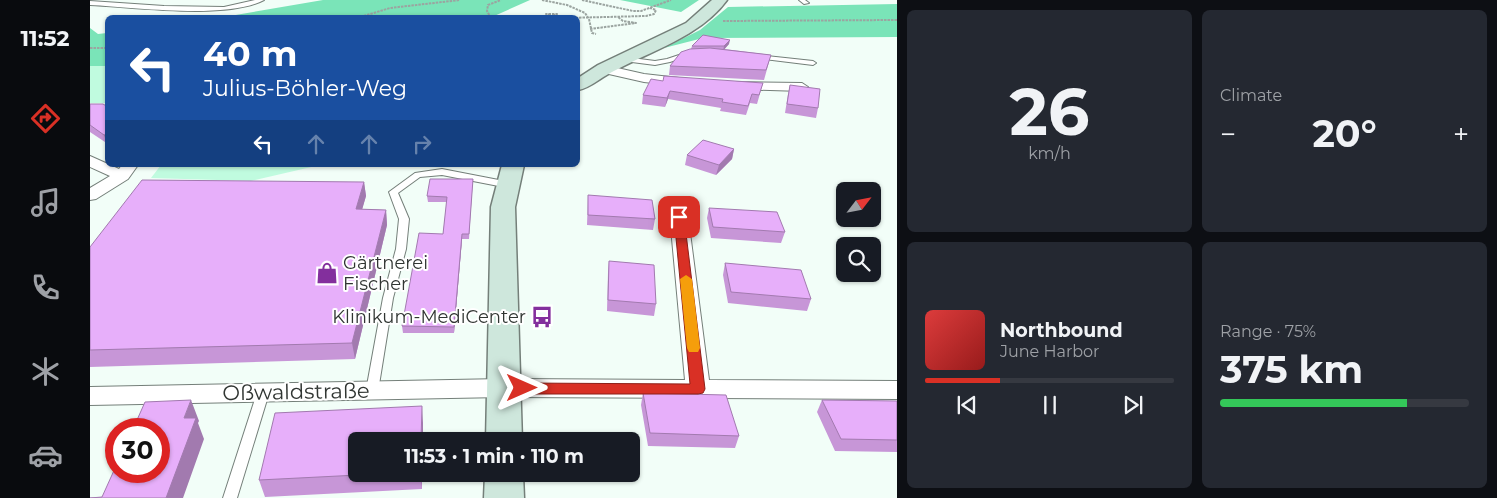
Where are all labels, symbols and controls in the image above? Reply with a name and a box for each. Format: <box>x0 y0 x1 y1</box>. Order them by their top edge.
text: 11:52 <box>21 25 69 52</box>
text: 40 m <box>203 32 298 75</box>
icon: left <box>120 35 185 100</box>
text: 26 <box>1010 72 1089 151</box>
text: Julius-Böhler-Weg <box>203 75 407 102</box>
text: Climate <box>1220 86 1282 105</box>
icon: directions <box>28 101 63 136</box>
text: 20° <box>1312 110 1377 157</box>
text: − <box>1220 117 1236 151</box>
text: + <box>1453 117 1469 151</box>
icon: left <box>249 130 277 158</box>
icon: ahead <box>302 130 330 158</box>
icon: ahead <box>355 130 383 158</box>
icon: right <box>408 130 436 158</box>
text: km/h <box>1028 144 1071 163</box>
north arrow <box>836 182 881 228</box>
map controls <box>836 182 881 282</box>
icon: music <box>28 185 63 220</box>
pin <box>658 196 700 238</box>
icon: arrive <box>665 203 693 231</box>
button: search <box>836 237 881 282</box>
place label: Gärtnerei Fischer <box>343 252 428 295</box>
shop icon: Gärtnerei Fischer <box>314 260 340 286</box>
icon: phone <box>28 270 63 305</box>
bus stop icon: Klinikum-MediCenter <box>529 304 555 330</box>
place label: Klinikum-MediCenter <box>332 306 526 328</box>
text: Northbound <box>1000 319 1123 342</box>
text: Range · 75% <box>1220 322 1316 341</box>
text: June Harbor <box>1000 342 1099 361</box>
text: 375 km <box>1220 346 1363 393</box>
icon: climate <box>28 354 63 389</box>
position arrow <box>495 361 547 413</box>
street label: Oßwaldstraße <box>222 378 370 405</box>
icon: previous <box>953 391 981 419</box>
icon: pause <box>1036 391 1064 419</box>
icon: next <box>1119 391 1147 419</box>
speed limit sign: 30 <box>105 418 170 483</box>
icon: car <box>28 438 63 473</box>
text: 11:53 · 1 min · 110 m <box>404 445 584 468</box>

